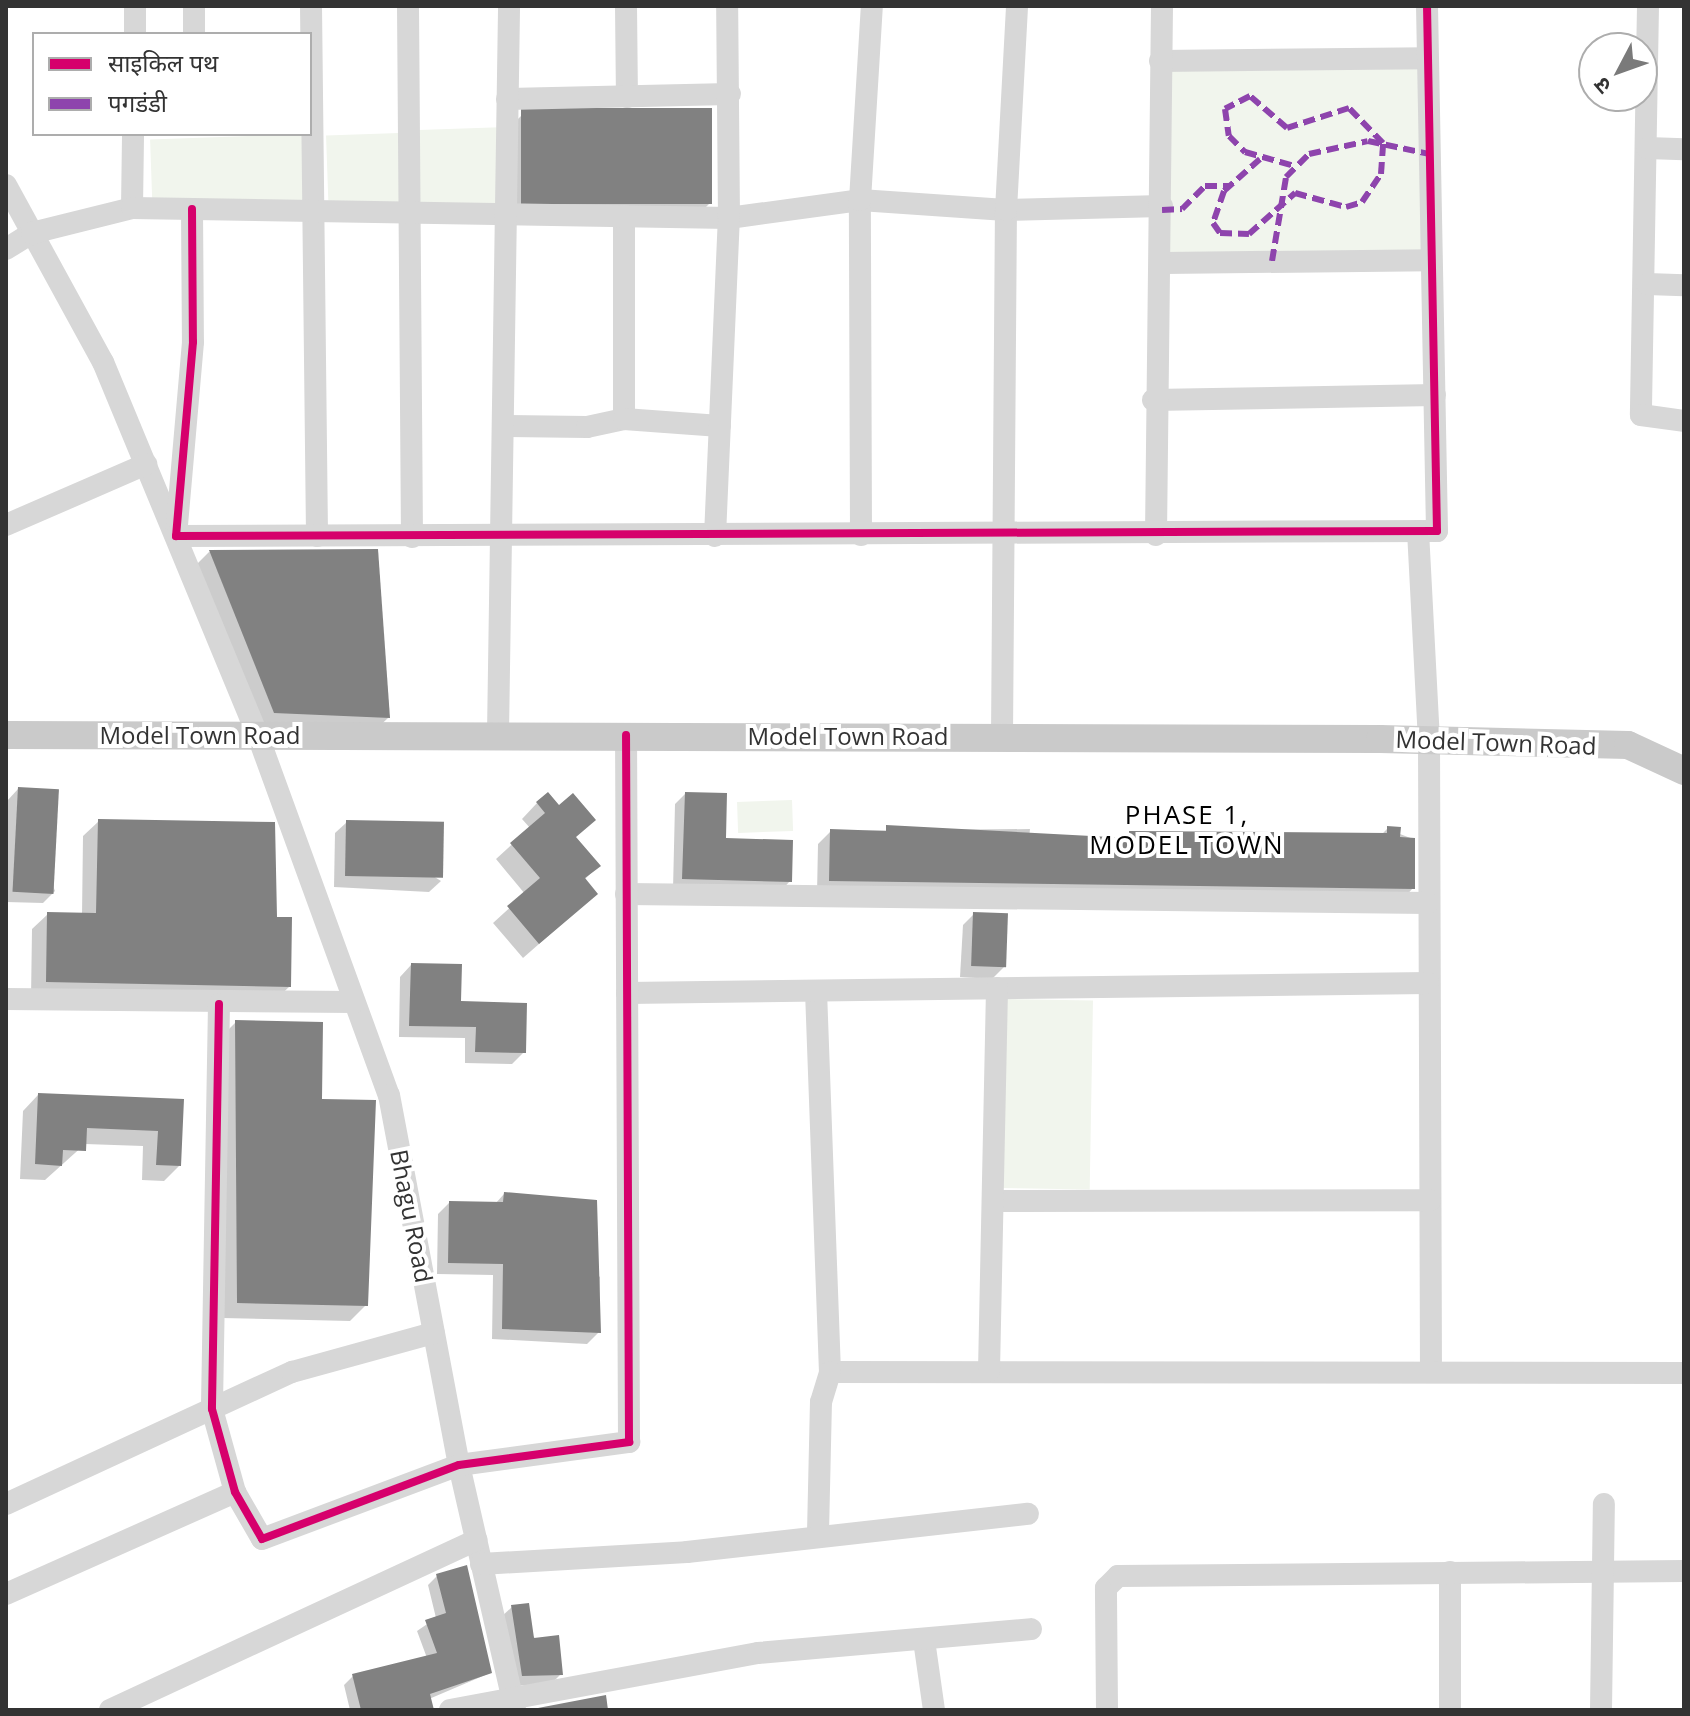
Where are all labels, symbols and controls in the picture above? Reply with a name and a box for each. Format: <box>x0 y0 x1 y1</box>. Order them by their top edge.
legend <box>32 32 312 136</box>
north arrow <box>1578 32 1658 112</box>
text: साइकिल पथ <box>108 46 218 79</box>
text: उ <box>1586 72 1617 101</box>
text: पगडंडी <box>108 86 167 119</box>
street label: Model Town Road <box>100 721 300 749</box>
street label: Model Town Road <box>748 722 948 750</box>
street label: Model Town Road <box>1395 724 1597 760</box>
district label: PHASE 1, MODEL TOWN <box>1089 799 1285 860</box>
street label: Bhagu Road <box>385 1147 439 1285</box>

